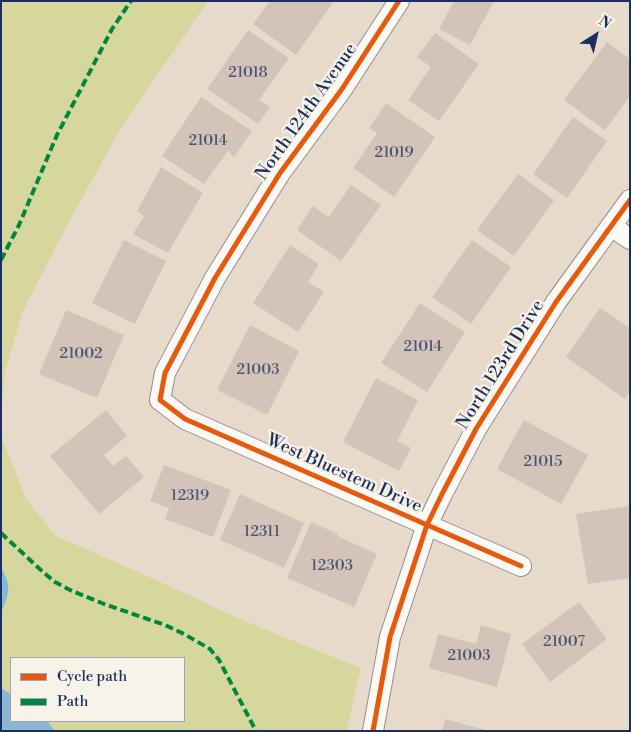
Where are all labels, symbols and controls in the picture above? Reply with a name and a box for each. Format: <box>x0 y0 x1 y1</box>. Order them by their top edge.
north arrow <box>571 10 621 60</box>
text: N <box>595 12 614 33</box>
street label: North 124th Avenue <box>252 39 362 185</box>
house number: 21018 <box>228 64 268 82</box>
house number: 21014 <box>189 132 227 150</box>
house number: 21019 <box>374 144 414 162</box>
street label: North 123rd Drive <box>453 296 549 434</box>
house number: 21014 <box>404 338 442 356</box>
house number: 21002 <box>60 345 102 363</box>
house number: 21003 <box>237 361 279 379</box>
street label: West Bluestem Drive <box>263 430 425 518</box>
house number: 21015 <box>524 453 562 471</box>
house number: 12319 <box>171 487 209 505</box>
house number: 12311 <box>244 523 280 541</box>
house number: 12303 <box>311 557 353 575</box>
house number: 21007 <box>543 633 585 651</box>
house number: 21003 <box>448 647 490 665</box>
legend <box>10 657 185 722</box>
text: Cycle path <box>57 667 127 686</box>
text: Path <box>57 692 89 711</box>

